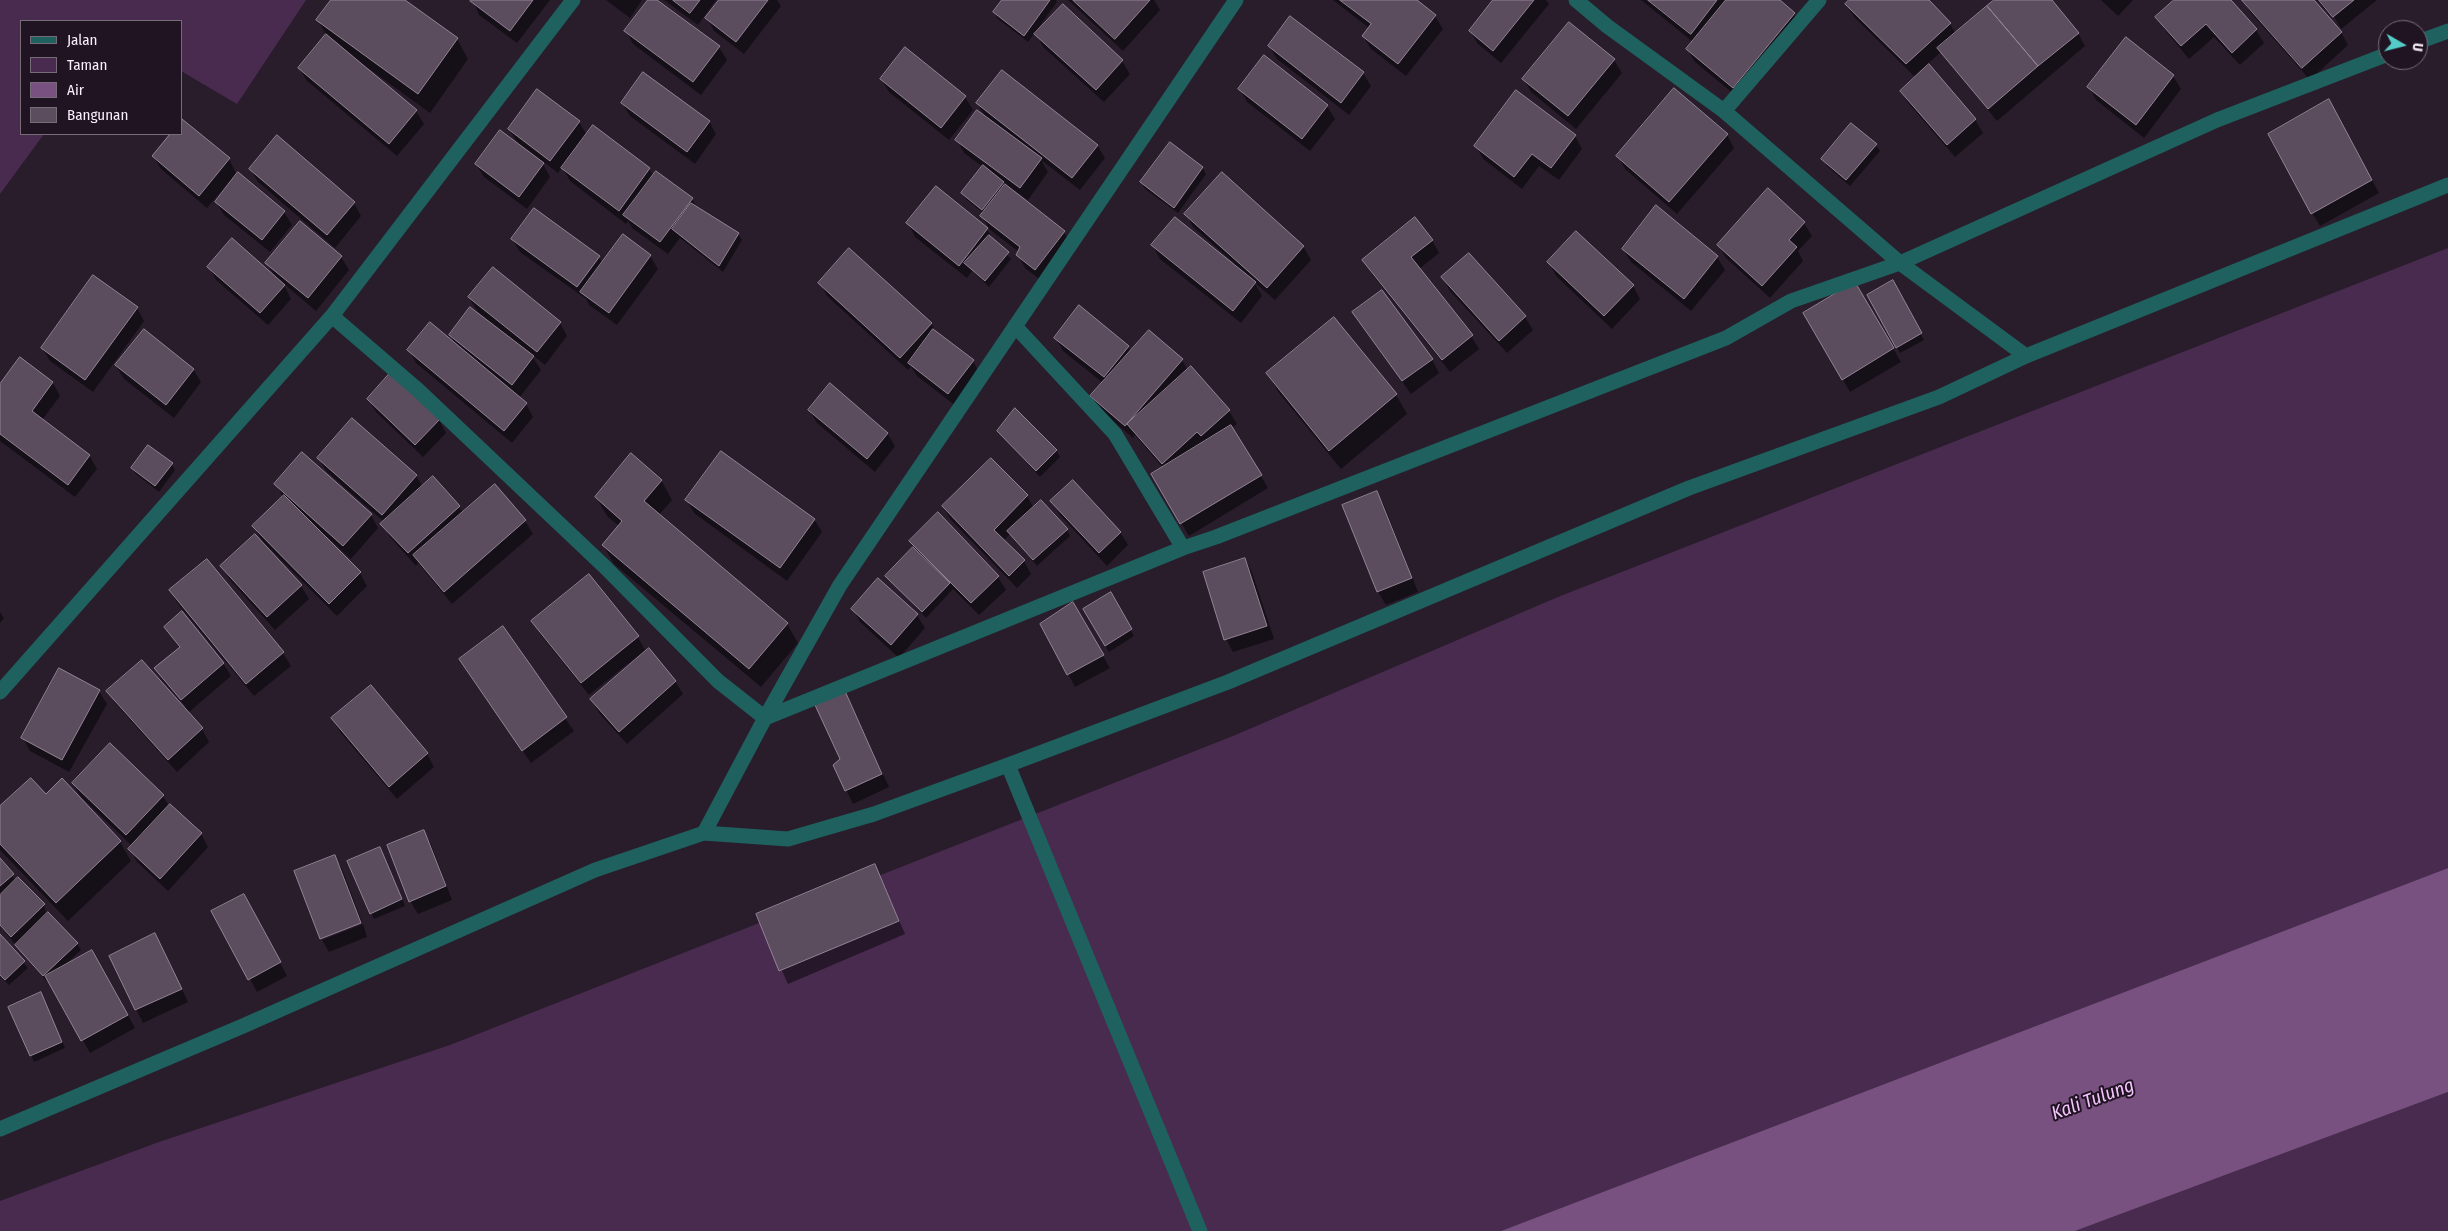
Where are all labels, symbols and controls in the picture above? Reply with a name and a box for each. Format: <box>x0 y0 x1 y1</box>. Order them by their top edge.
legend <box>20 20 182 135</box>
north arrow <box>2378 20 2428 70</box>
text: Jalan <box>67 31 97 49</box>
text: U <box>2408 42 2426 52</box>
text: Taman <box>67 56 107 74</box>
text: Air <box>67 81 84 99</box>
text: Bangunan <box>67 106 128 124</box>
water label: Kali Tulung <box>2049 1075 2137 1125</box>

